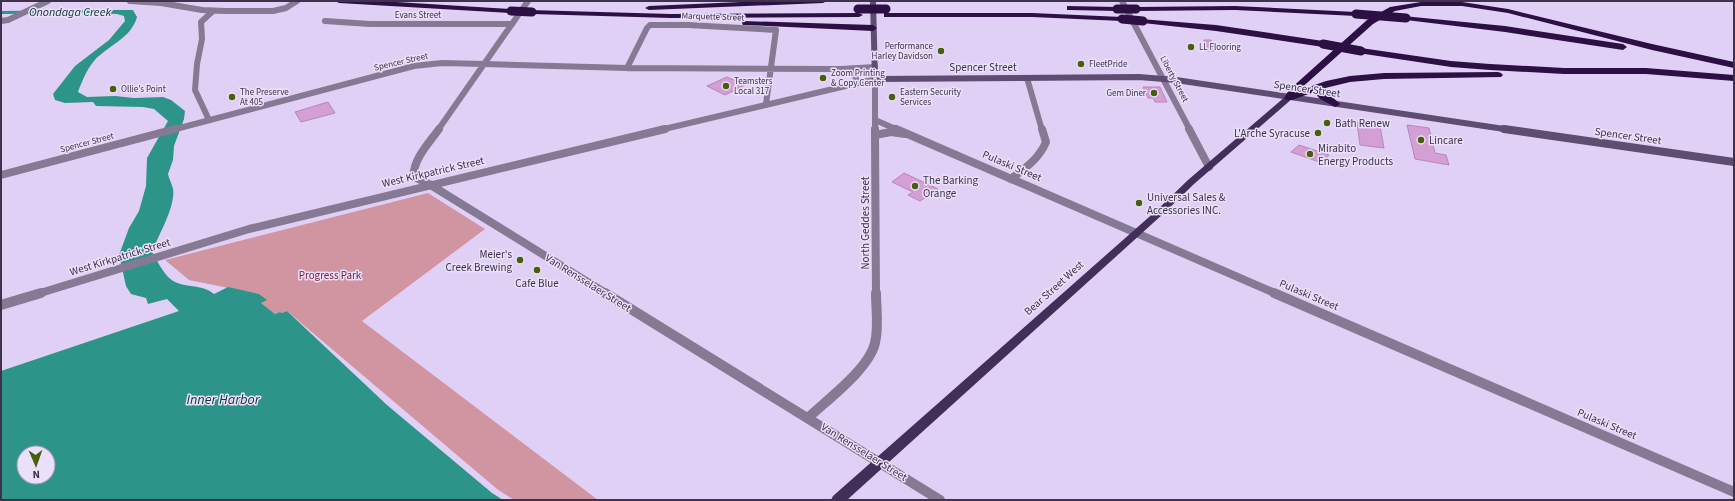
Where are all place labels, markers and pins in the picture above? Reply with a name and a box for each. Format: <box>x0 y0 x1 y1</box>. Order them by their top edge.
place label: Performance Harley Davidson <box>872 40 934 63</box>
place label: LL Flooring <box>1199 41 1241 54</box>
marker: LL Flooring <box>1186 42 1196 52</box>
marker: Performance Harley Davidson <box>936 46 946 56</box>
place label: FleetPride <box>1089 58 1128 71</box>
marker: FleetPride <box>1076 59 1086 69</box>
place label: Zoom Printing & Copy Center <box>831 67 885 90</box>
marker: Zoom Printing & Copy Center <box>818 73 828 83</box>
place label: Teamsters Local 317 <box>734 75 773 98</box>
marker: Teamsters Local 317 <box>721 81 731 91</box>
place label: Ollie's Point <box>121 83 166 96</box>
marker: Ollie's Point <box>108 84 118 94</box>
place label: The Preserve At 405 <box>240 86 289 109</box>
place label: Eastern Security Services <box>900 86 962 109</box>
place label: Gem Diner <box>1106 87 1147 100</box>
marker: Gem Diner <box>1149 88 1159 98</box>
marker: The Preserve At 405 <box>227 92 237 102</box>
marker: Eastern Security Services <box>887 92 897 102</box>
place label: Bath Renew <box>1335 116 1390 131</box>
marker: Bath Renew <box>1322 118 1332 128</box>
place label: L'Arche Syracuse <box>1234 126 1311 141</box>
marker: L'Arche Syracuse <box>1313 128 1323 138</box>
place label: Lincare <box>1429 133 1463 148</box>
marker: Lincare <box>1416 135 1426 145</box>
place label: Mirabito Energy Products <box>1318 141 1394 169</box>
marker: Mirabito Energy Products <box>1305 149 1315 159</box>
place label: The Barking Orange <box>923 173 979 201</box>
marker: The Barking Orange <box>910 181 920 191</box>
place label: Universal Sales & Accessories INC. <box>1147 190 1226 218</box>
marker: Universal Sales & Accessories INC. <box>1134 198 1144 208</box>
place label: Meier's Creek Brewing <box>446 247 512 275</box>
marker: Meier's Creek Brewing <box>515 255 525 265</box>
marker: Cafe Blue <box>532 265 542 275</box>
place label: Cafe Blue <box>515 276 559 291</box>

